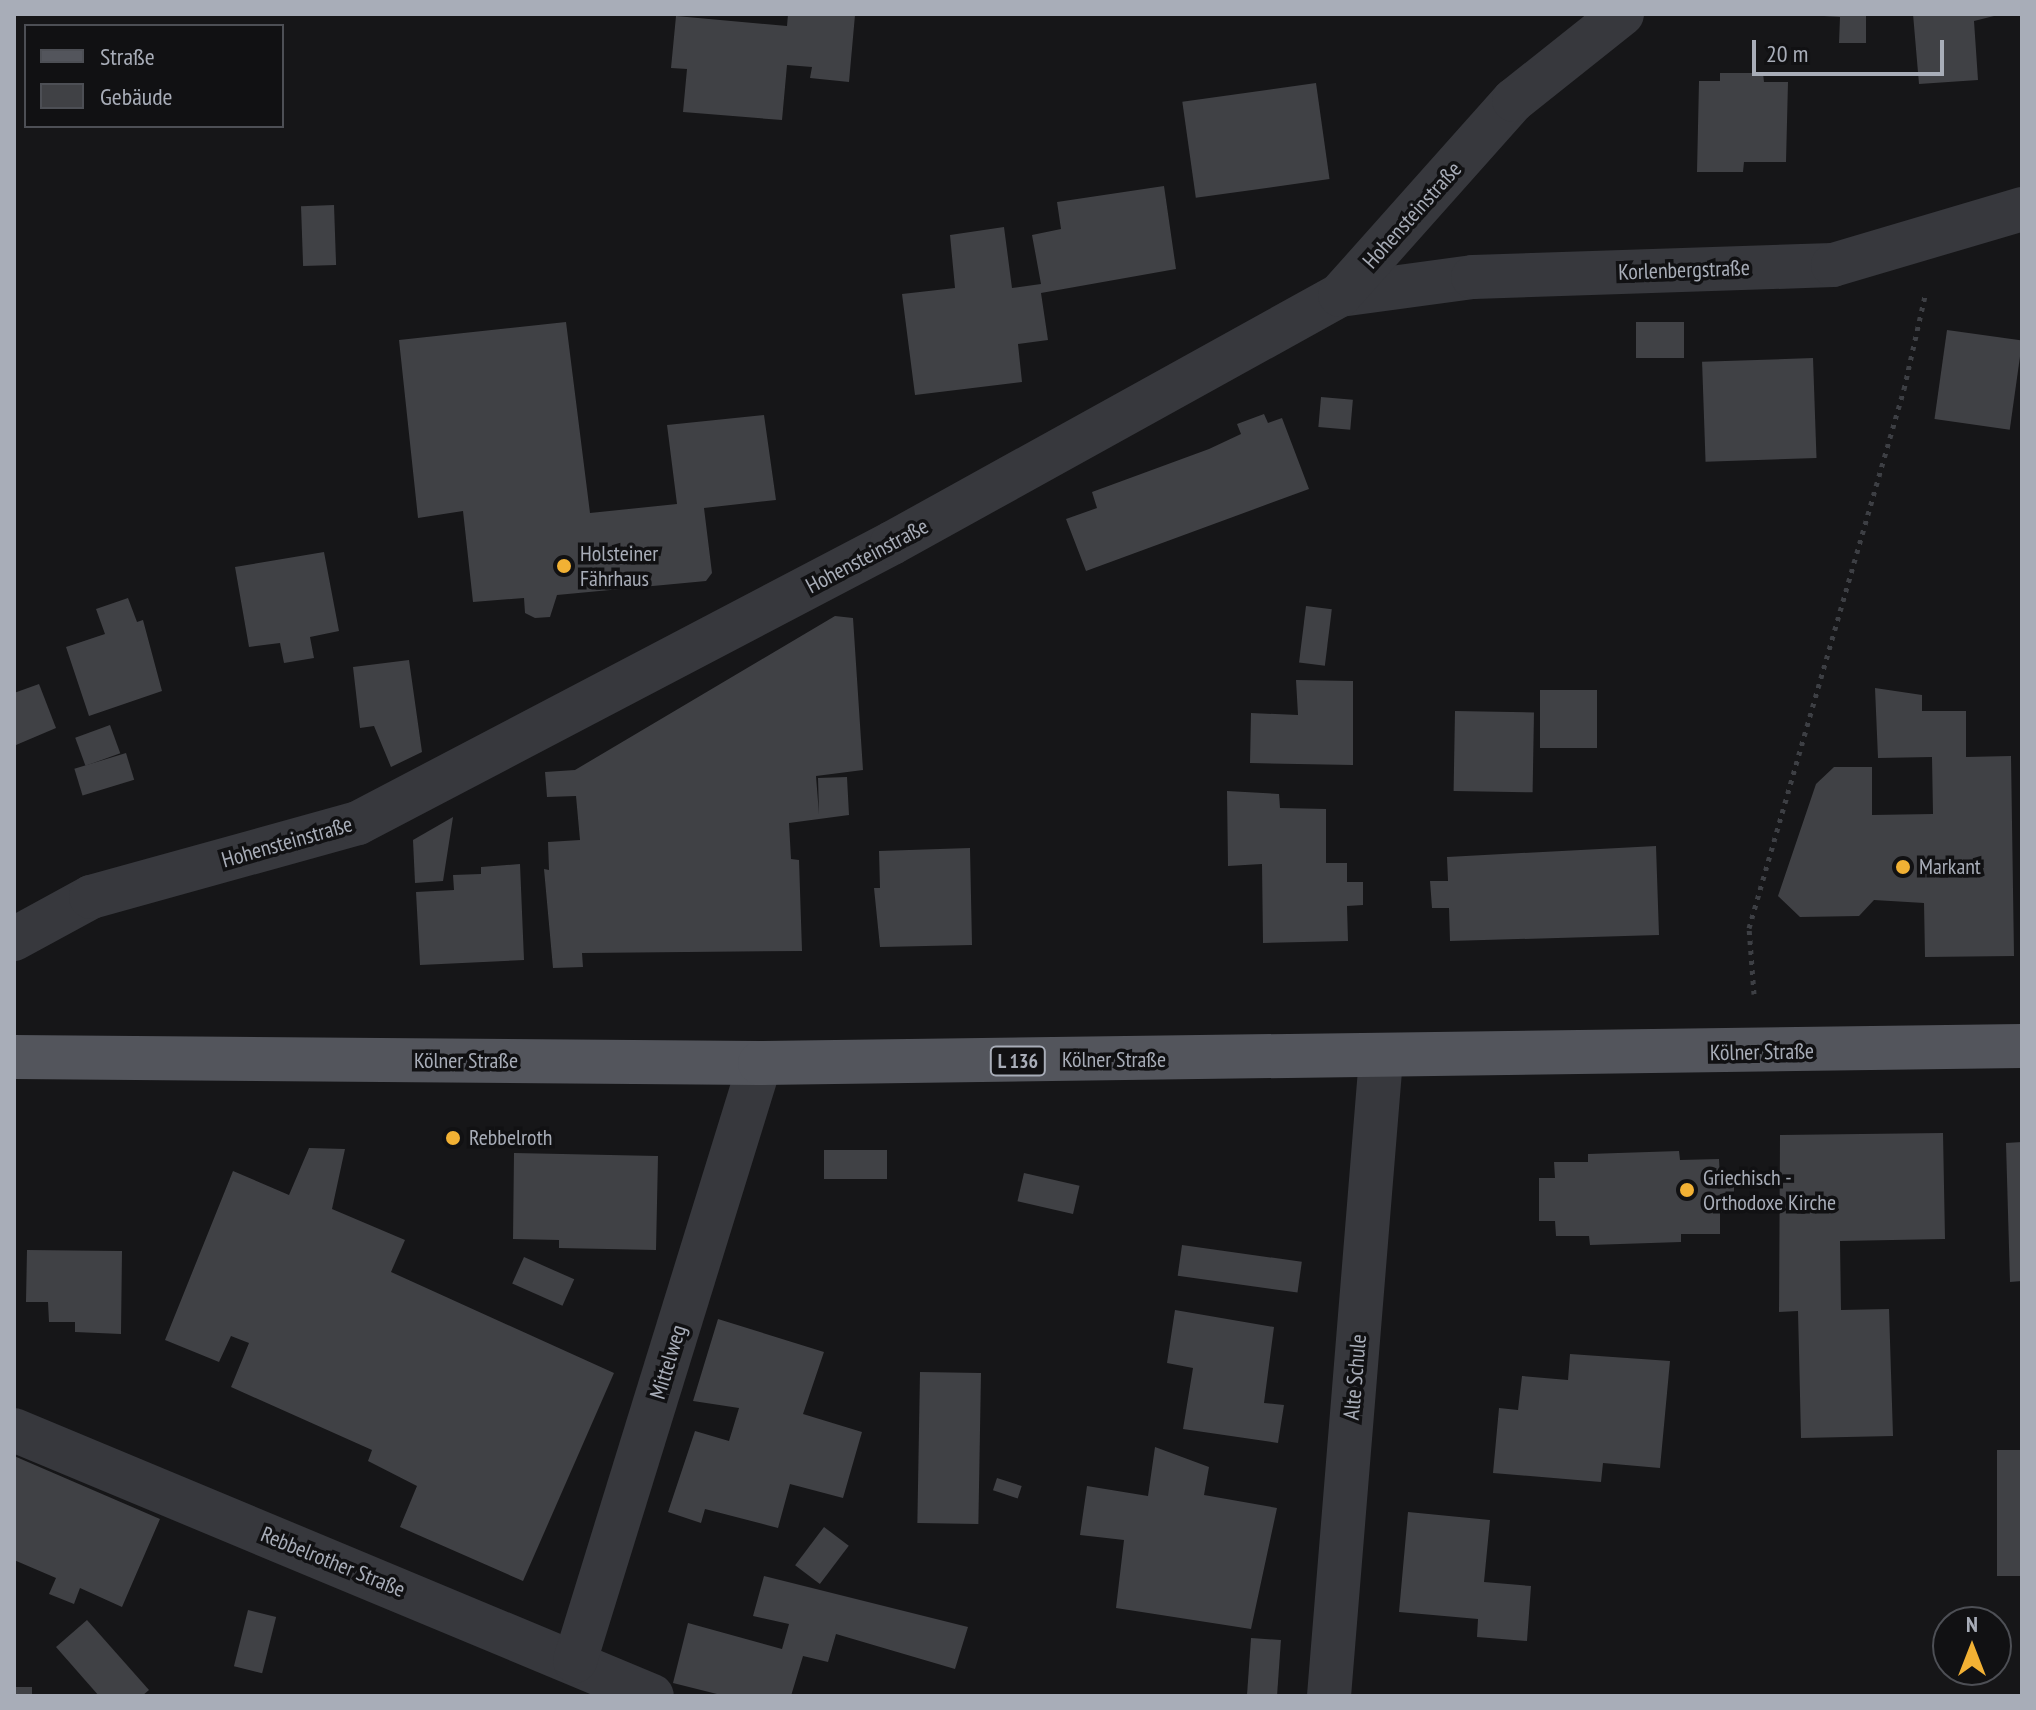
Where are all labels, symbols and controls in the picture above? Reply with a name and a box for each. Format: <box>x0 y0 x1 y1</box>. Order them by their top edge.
legend <box>24 24 284 128</box>
scale bar <box>1756 24 1948 74</box>
text: 20 m <box>1766 38 1808 69</box>
text: Straße <box>100 41 155 72</box>
text: Gebäude <box>100 81 172 112</box>
street label: Hohensteinstraße <box>1357 156 1467 274</box>
street label: Korlenbergstraße <box>1618 255 1750 285</box>
street label: Hohensteinstraße <box>801 513 933 599</box>
place label: Holsteiner Fährhaus <box>580 540 658 592</box>
marker: Holsteiner Fährhaus <box>555 557 573 575</box>
street label: Hohensteinstraße <box>219 811 355 873</box>
place label: Markant <box>1919 854 1981 880</box>
marker: Markant <box>1894 858 1912 876</box>
street label: Kölner Straße <box>1710 1038 1814 1066</box>
road number: L 136 <box>988 1045 1048 1077</box>
street label: Kölner Straße <box>1062 1047 1166 1073</box>
street label: Kölner Straße <box>414 1048 518 1074</box>
place label: Rebbelroth <box>469 1125 552 1151</box>
marker: Rebbelroth <box>444 1129 462 1147</box>
place label: Griechisch - Orthodoxe Kirche <box>1703 1164 1836 1216</box>
marker: Griechisch - Orthodoxe Kirche <box>1678 1181 1696 1199</box>
street label: Mittelweg <box>644 1322 692 1402</box>
street label: Alte Schule <box>1338 1333 1372 1421</box>
street label: Rebbelrother Straße <box>257 1521 409 1603</box>
north arrow <box>1932 1606 2012 1686</box>
text: N <box>1966 1610 1978 1638</box>

